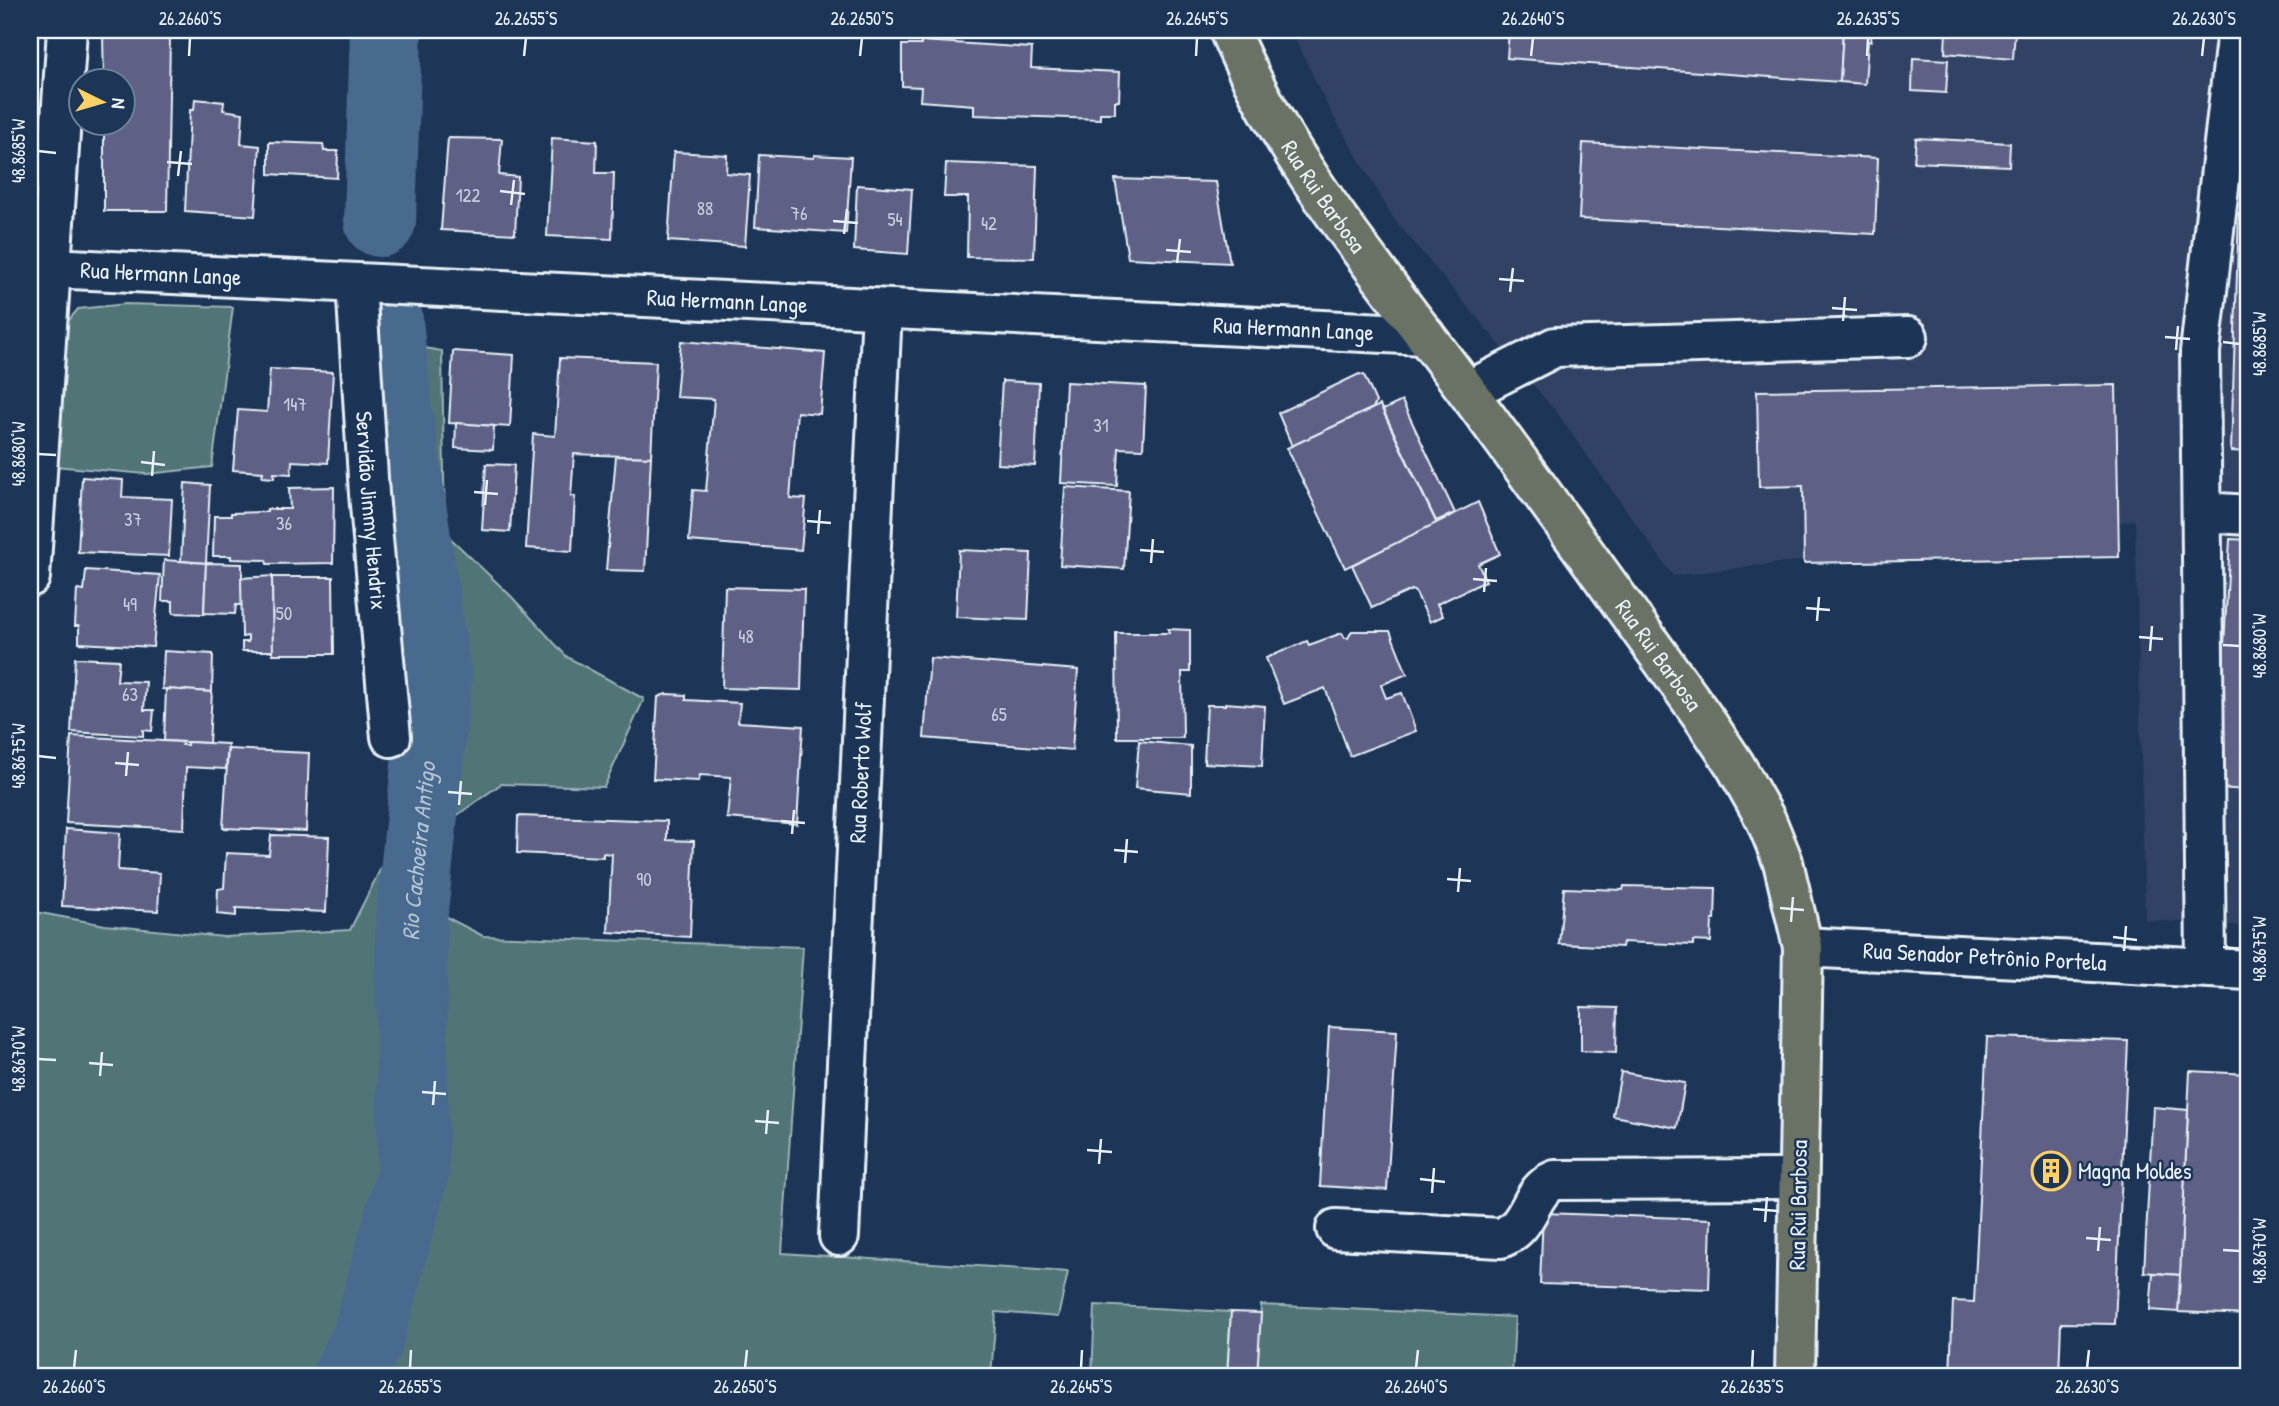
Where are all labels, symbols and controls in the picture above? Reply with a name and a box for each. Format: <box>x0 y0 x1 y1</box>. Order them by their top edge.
text: 26.2660°S <box>159 6 221 31</box>
text: 26.2655°S <box>495 6 557 31</box>
text: 26.2650°S <box>830 6 894 31</box>
text: 26.2645°S <box>1166 6 1228 31</box>
text: 26.2640°S <box>1502 6 1564 31</box>
text: 26.2635°S <box>1836 6 1900 31</box>
text: 26.2630°S <box>2172 6 2236 31</box>
north arrow <box>66 66 136 136</box>
text: N <box>106 97 132 110</box>
text: 48.8685°W <box>6 119 31 183</box>
street label: Rua Rui Barbosa <box>1275 134 1374 259</box>
house number: 122 <box>456 182 480 208</box>
house number: 88 <box>697 195 713 221</box>
house number: 76 <box>791 200 808 226</box>
house number: 54 <box>887 206 903 232</box>
house number: 42 <box>981 210 997 236</box>
street label: Rua Hermann Lange <box>80 253 242 292</box>
street label: Rua Hermann Lange <box>646 281 808 320</box>
street label: Rua Hermann Lange <box>1212 309 1375 347</box>
text: 48.8685°W <box>2247 312 2272 376</box>
house number: 147 <box>283 391 307 417</box>
street label: Servidão Jimmy Hendrix <box>349 410 395 611</box>
house number: 31 <box>1093 412 1109 438</box>
text: 48.8680°W <box>6 422 31 486</box>
house number: 37 <box>124 506 142 532</box>
house number: 36 <box>276 510 292 536</box>
house number: 49 <box>123 591 137 617</box>
street label: Rua Rui Barbosa <box>1609 593 1710 717</box>
house number: 50 <box>276 600 292 626</box>
text: 48.8680°W <box>2247 614 2272 678</box>
house number: 48 <box>738 623 754 649</box>
house number: 63 <box>122 681 138 707</box>
street label: Rua Roberto Wolf <box>841 700 879 844</box>
house number: 65 <box>991 701 1007 727</box>
text: 48.8675°W <box>6 723 31 789</box>
water label: Rio Cachoeira Antigo <box>394 758 443 941</box>
house number: 90 <box>636 866 652 892</box>
text: 48.8675°W <box>2247 916 2272 982</box>
street label: Rua Senador Petrônio Portela <box>1862 934 2107 978</box>
text: 48.8670°W <box>6 1026 31 1092</box>
street label: Rua Rui Barbosa <box>1781 1140 1814 1270</box>
building icon: Magna Moldes <box>2030 1150 2072 1192</box>
place label: Magna Moldes <box>2078 1155 2192 1186</box>
text: 48.8670°W <box>2247 1218 2272 1284</box>
text: 26.2660°S <box>43 1374 105 1399</box>
text: 26.2655°S <box>379 1374 441 1399</box>
text: 26.2650°S <box>713 1374 777 1399</box>
text: 26.2645°S <box>1050 1374 1112 1399</box>
text: 26.2640°S <box>1385 1374 1447 1399</box>
text: 26.2635°S <box>1720 1374 1784 1399</box>
text: 26.2630°S <box>2055 1374 2119 1399</box>

